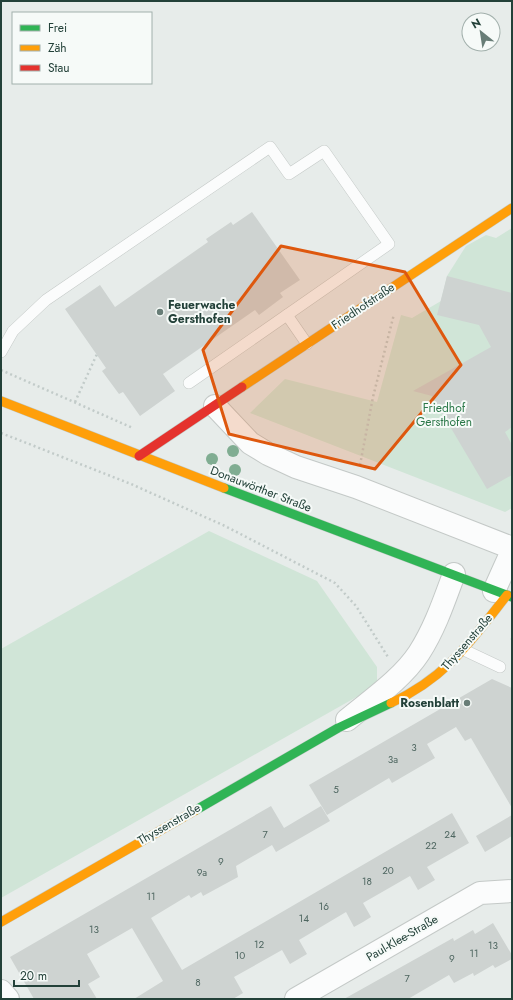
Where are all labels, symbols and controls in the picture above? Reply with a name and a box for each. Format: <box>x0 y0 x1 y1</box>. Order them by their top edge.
legend <box>12 12 152 84</box>
north arrow <box>461 12 501 52</box>
text: N <box>468 14 484 32</box>
text: Frei <box>48 19 67 37</box>
text: Zäh <box>48 39 67 57</box>
text: Stau <box>48 59 70 77</box>
street label: Friedhofstraße <box>328 278 398 334</box>
place label: Feuerwache Gersthofen <box>168 296 236 328</box>
marker: Feuerwache Gersthofen <box>155 307 165 317</box>
park label: Friedhof Gersthofen <box>416 399 472 431</box>
street label: Donauwörther Straße <box>208 461 314 517</box>
street label: Thyssenstraße <box>437 610 497 674</box>
place label: Rosenblatt <box>400 694 459 712</box>
marker: Rosenblatt <box>462 698 472 708</box>
house number: 3 <box>411 740 417 755</box>
house number: 3a <box>388 752 398 767</box>
house number: 5 <box>333 782 339 797</box>
street label: Thyssenstraße <box>134 799 204 849</box>
house number: 7 <box>262 827 268 842</box>
house number: 24 <box>444 827 456 842</box>
house number: 22 <box>425 838 437 853</box>
house number: 9 <box>218 854 224 869</box>
house number: 20 <box>382 863 394 878</box>
house number: 9a <box>197 865 207 880</box>
house number: 18 <box>362 874 372 889</box>
house number: 11 <box>147 889 156 904</box>
house number: 16 <box>319 899 329 914</box>
street label: Paul-Klee-Straße <box>363 910 441 966</box>
house number: 14 <box>299 911 309 926</box>
house number: 13 <box>89 922 100 937</box>
house number: 12 <box>254 937 264 952</box>
house number: 13 <box>488 938 499 953</box>
house number: 11 <box>470 946 479 961</box>
house number: 10 <box>235 948 245 963</box>
house number: 9 <box>449 951 455 966</box>
scale bar <box>14 962 79 988</box>
text: 20 m <box>20 967 47 985</box>
house number: 7 <box>404 971 410 986</box>
house number: 8 <box>195 975 201 990</box>

